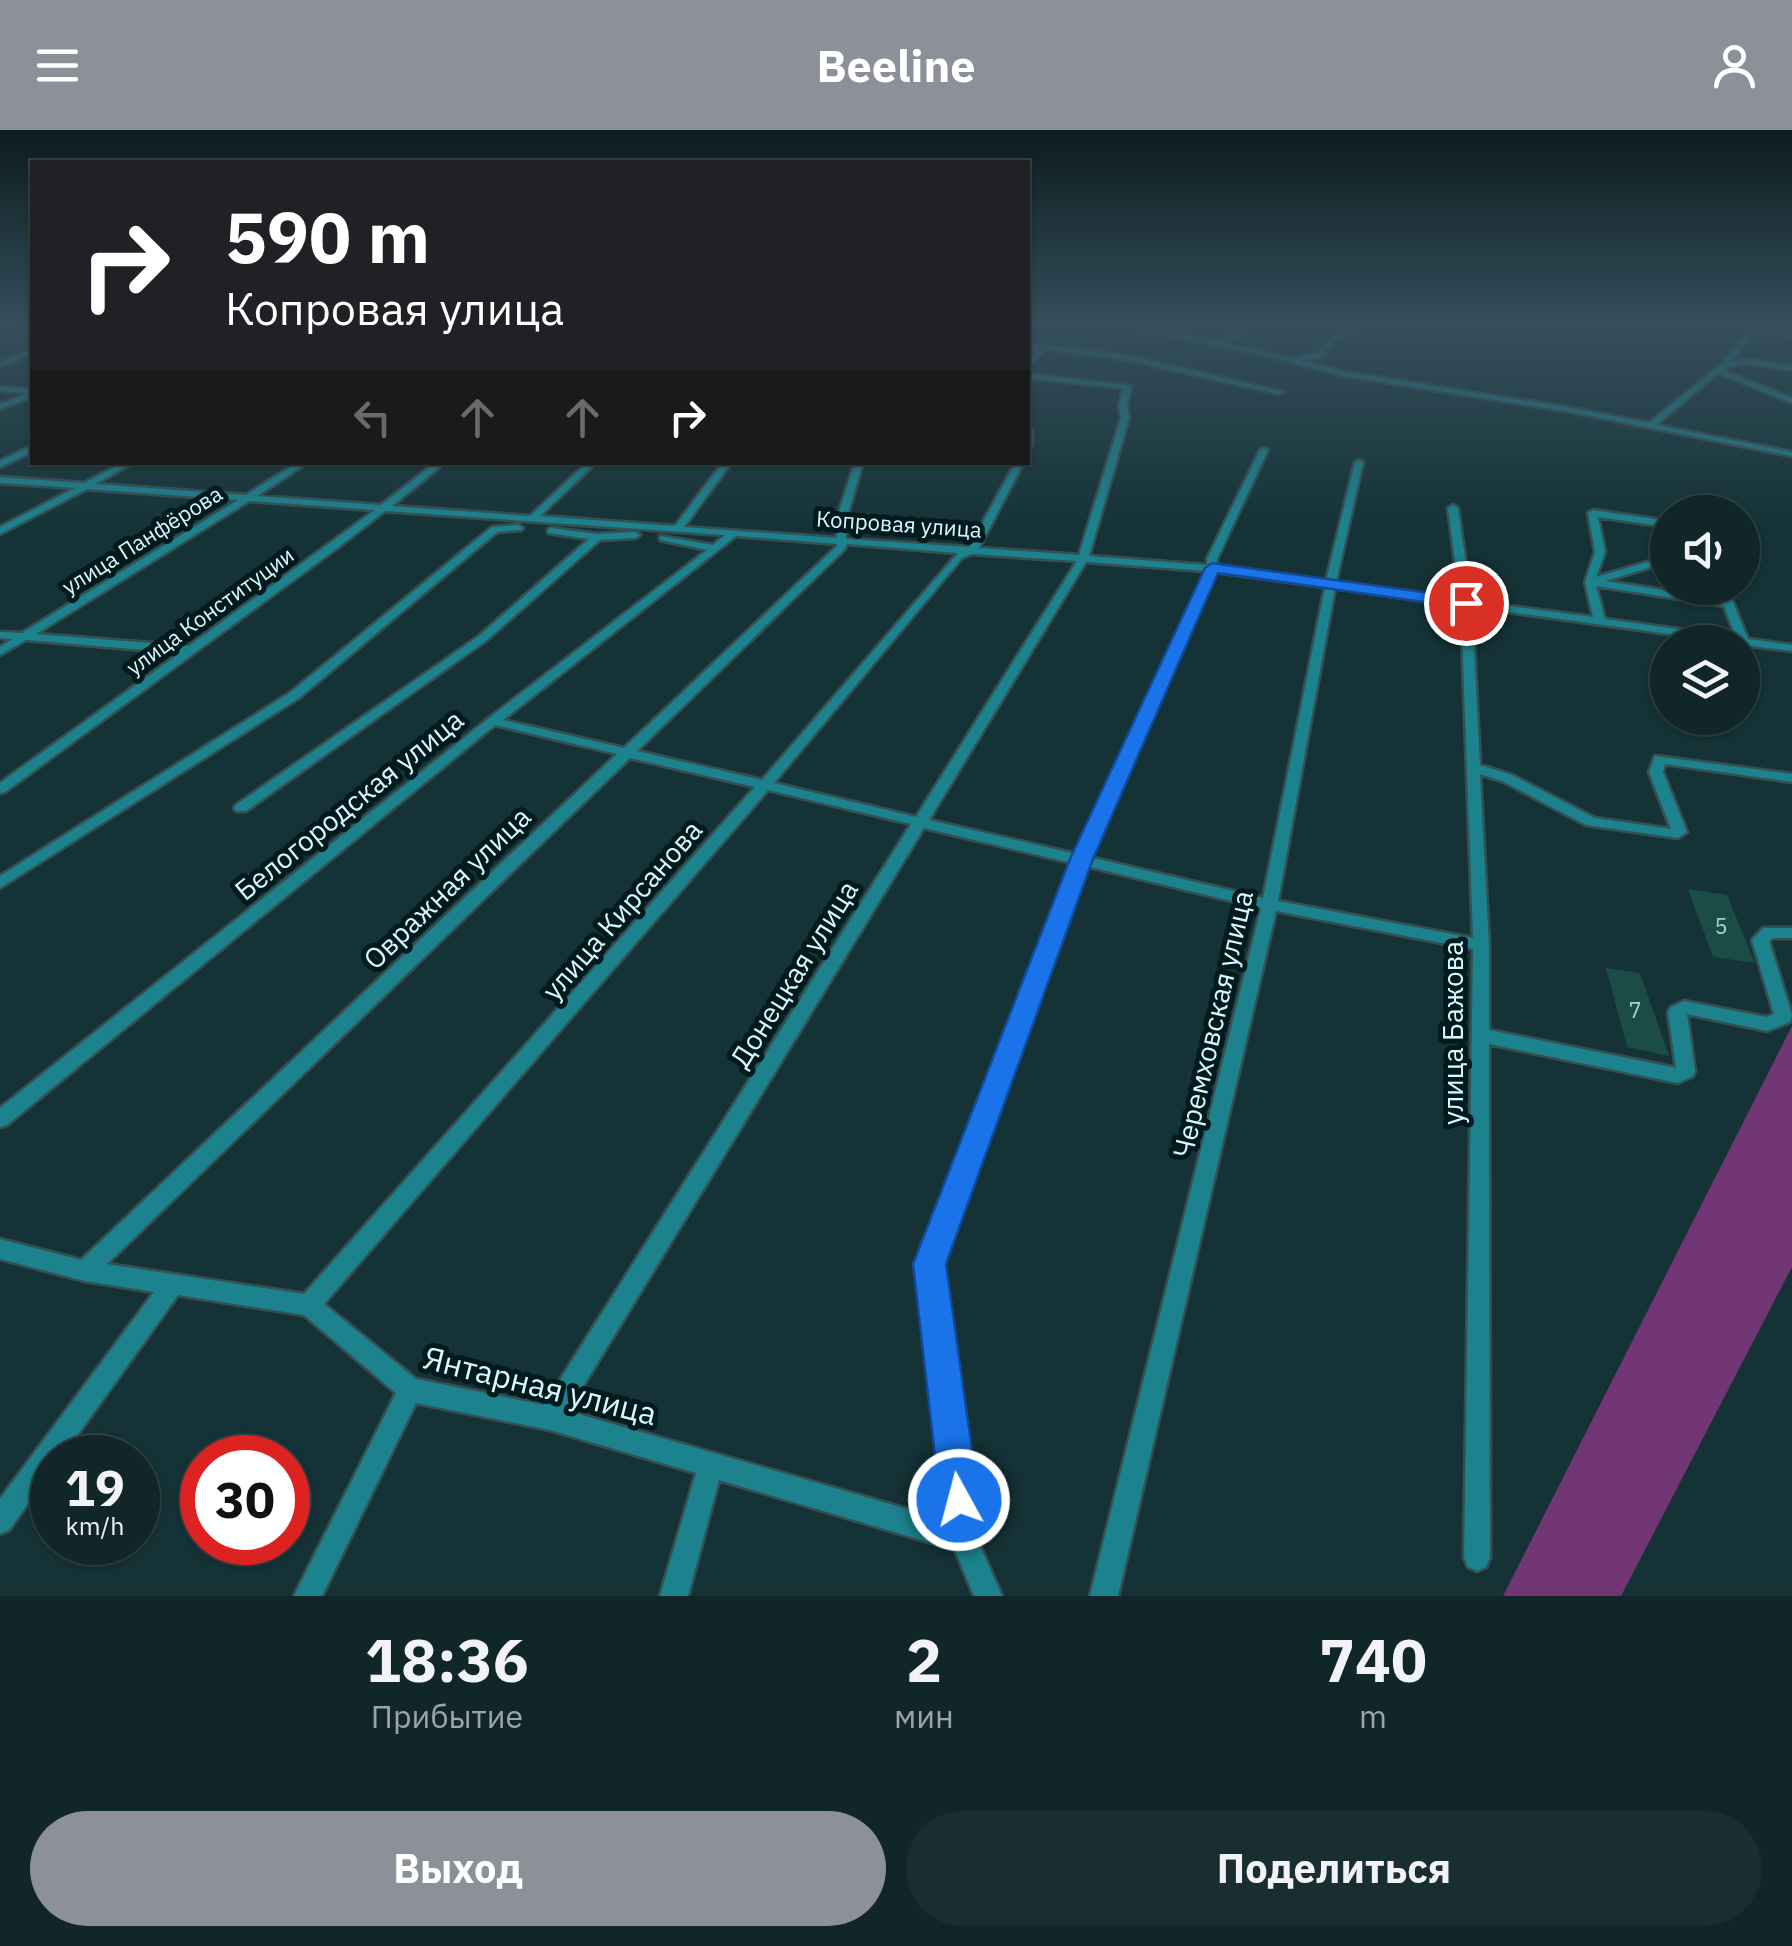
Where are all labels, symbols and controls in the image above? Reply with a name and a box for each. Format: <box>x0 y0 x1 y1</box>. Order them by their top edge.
text: Beeline <box>816 36 976 94</box>
icon: menu <box>30 38 85 93</box>
icon: person <box>1707 38 1762 93</box>
text: 590 m <box>225 191 430 282</box>
icon: right <box>60 200 190 330</box>
text: Копровая улица <box>225 279 564 337</box>
icon: left <box>345 390 400 445</box>
icon: ahead <box>450 390 505 445</box>
icon: ahead <box>555 390 610 445</box>
icon: right <box>660 390 715 445</box>
street label: улица Панфёрова <box>56 478 228 601</box>
map controls <box>1650 495 1760 735</box>
button: sound <box>1650 495 1760 605</box>
street label: Копровая улица <box>815 503 983 544</box>
street label: улица Конституции <box>120 540 299 681</box>
pin <box>1424 561 1509 646</box>
icon: arrive <box>1439 576 1494 631</box>
button: layers <box>1650 625 1760 735</box>
street label: Белогородская улица <box>227 701 471 908</box>
street label: Овражная улица <box>355 798 538 977</box>
street label: улица Кирсанова <box>533 812 710 1007</box>
street label: Донецкая улица <box>721 873 866 1074</box>
street label: Черемховская улица <box>1164 887 1261 1161</box>
house number: 5 <box>1714 911 1728 940</box>
street label: улица Бажова <box>1434 941 1471 1125</box>
house number: 7 <box>1628 995 1642 1024</box>
street label: Янтарная улица <box>419 1336 661 1434</box>
speed limit sign: 30 <box>180 1435 310 1565</box>
position arrow <box>907 1448 1011 1552</box>
text: 19 <box>65 1455 125 1520</box>
text: km/h <box>66 1509 124 1542</box>
text: 18:36 <box>365 1620 529 1699</box>
text: 2 <box>906 1620 942 1699</box>
text: 740 <box>1319 1620 1427 1699</box>
text: Прибытие <box>371 1695 523 1737</box>
text: мин <box>894 1695 954 1737</box>
text: m <box>1359 1695 1387 1737</box>
button: Выход <box>30 1811 886 1926</box>
button: Поделиться <box>906 1811 1762 1926</box>

